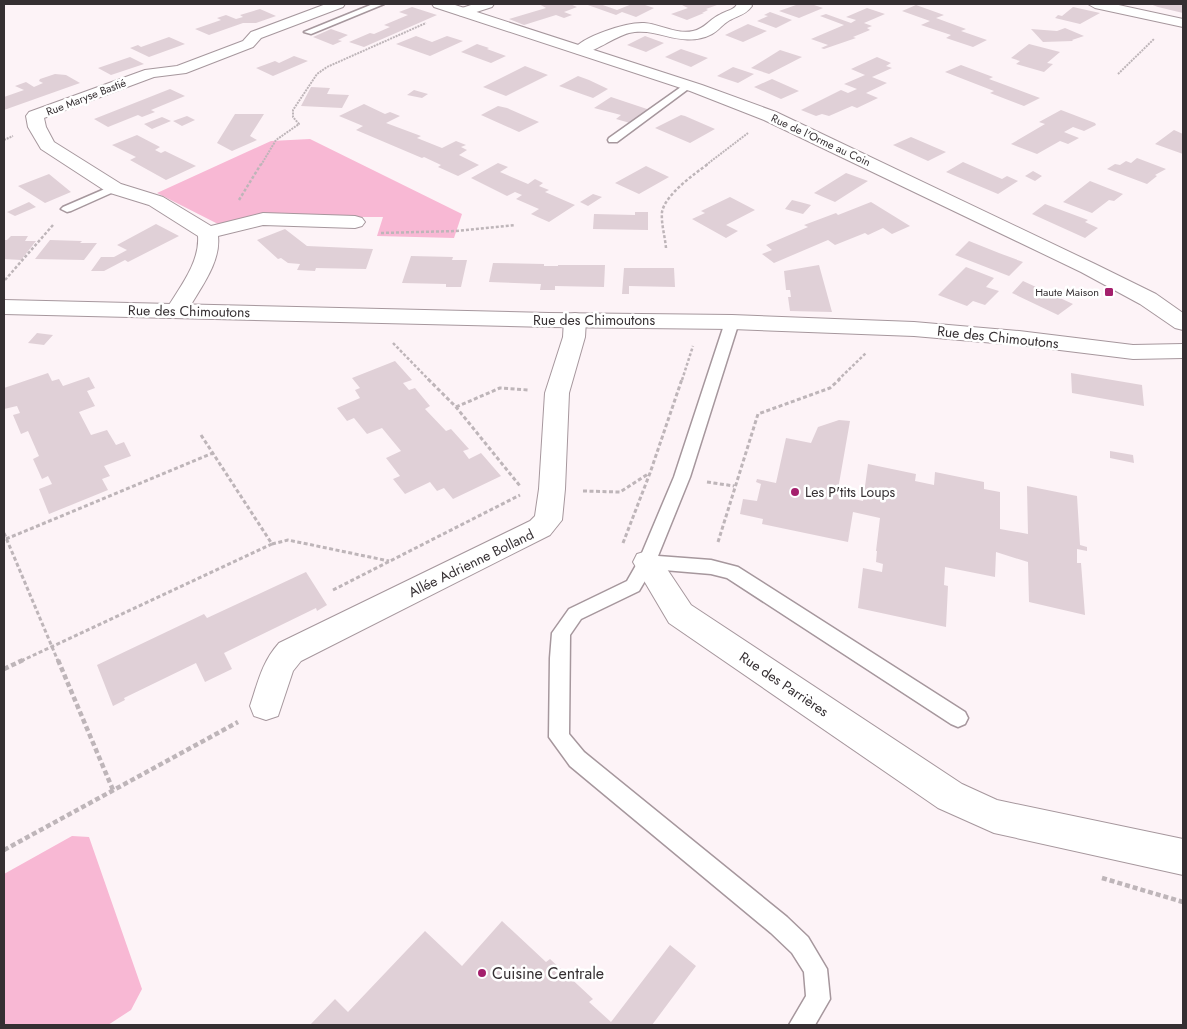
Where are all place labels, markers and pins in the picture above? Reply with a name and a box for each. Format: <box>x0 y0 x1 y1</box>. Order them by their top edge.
place label: Haute Maison <box>1035 284 1099 300</box>
marker: Haute Maison <box>1103 286 1115 298</box>
place label: Les P'tits Loups <box>805 482 895 502</box>
marker: Les P'tits Loups <box>789 486 801 498</box>
place label: Cuisine Centrale <box>492 962 604 985</box>
marker: Cuisine Centrale <box>476 967 488 979</box>

